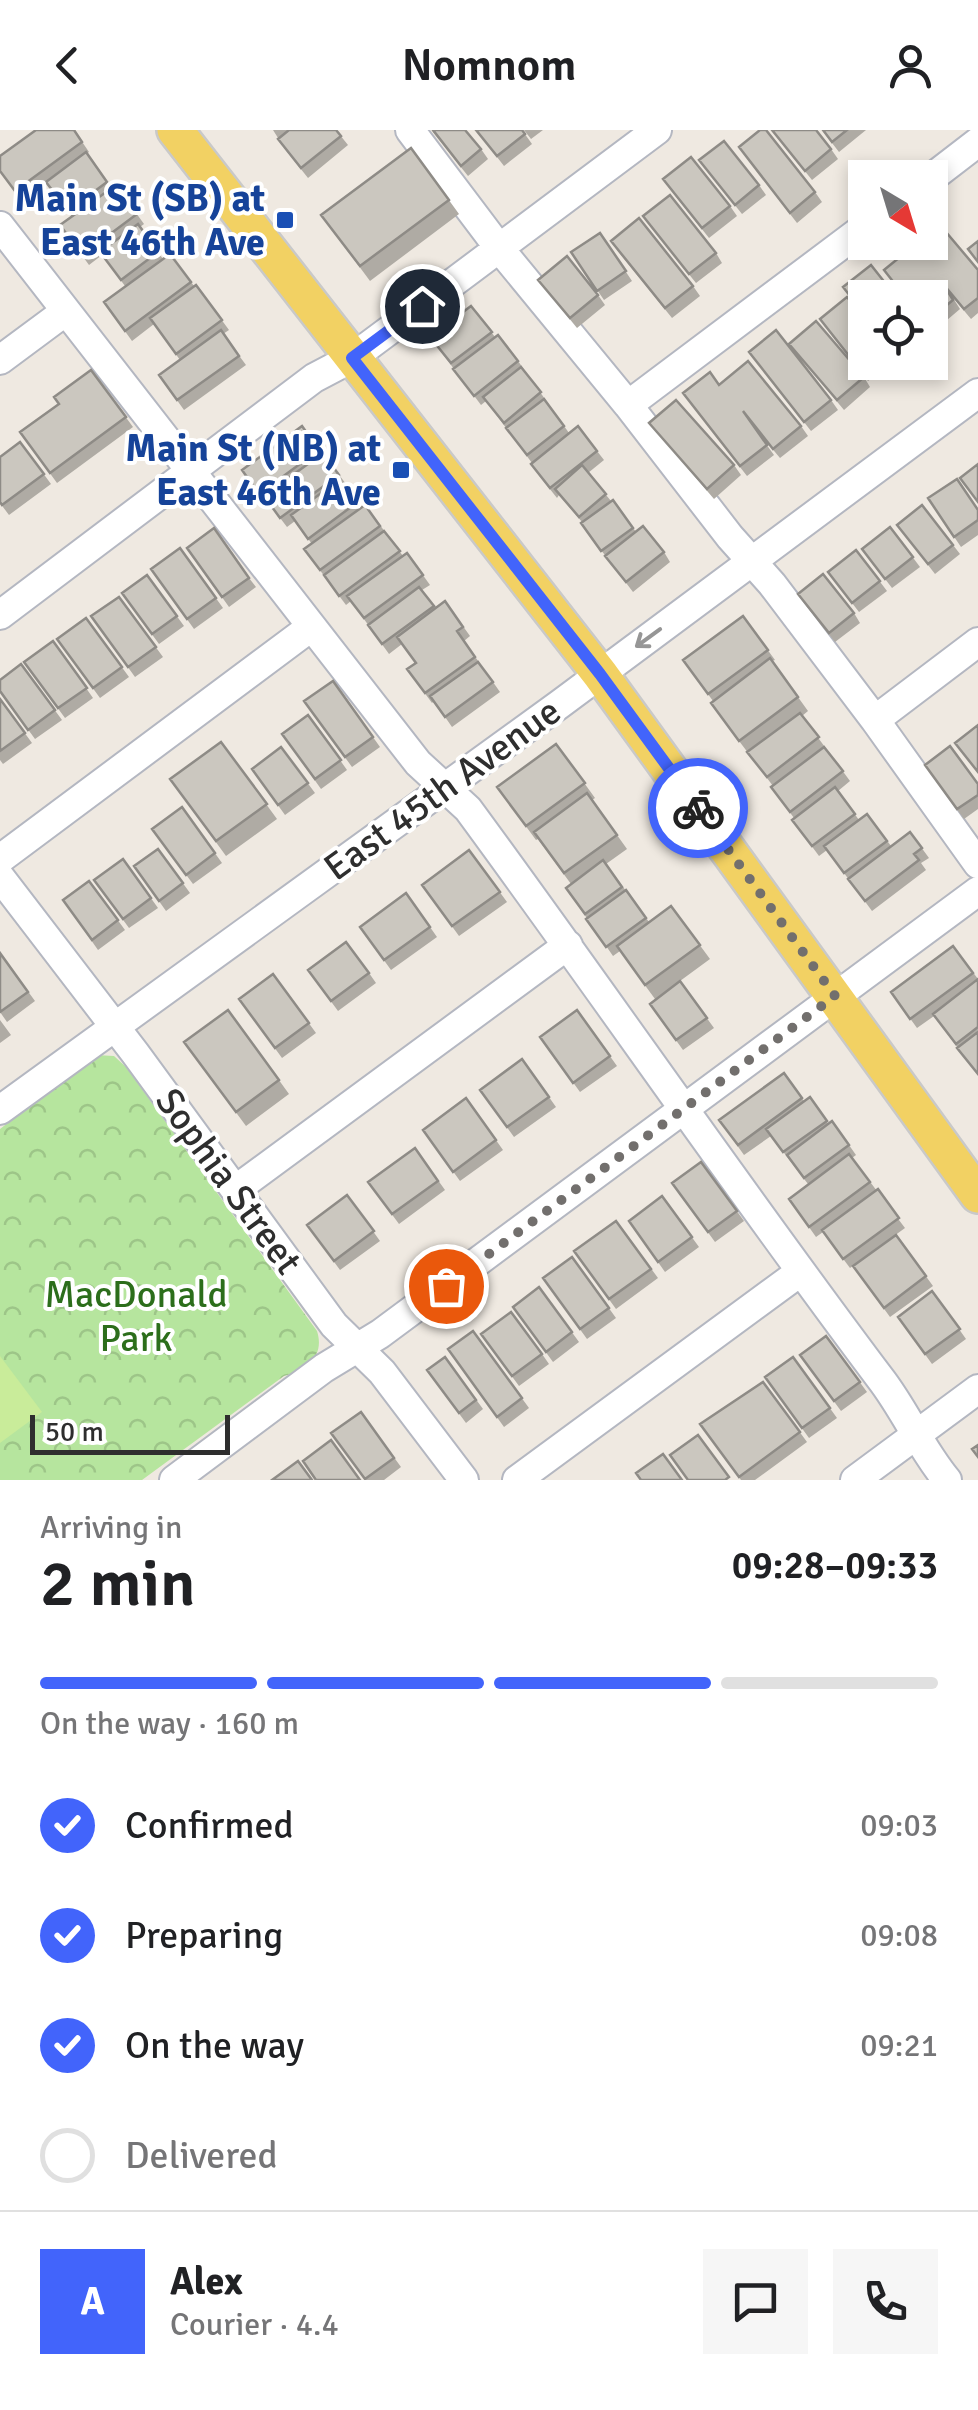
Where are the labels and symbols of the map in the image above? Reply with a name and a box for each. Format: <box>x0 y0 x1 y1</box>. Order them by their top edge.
north arrow <box>848 160 948 260</box>
place label: Main St (SB) at East 46th Ave <box>15 175 265 266</box>
marker: Main St (SB) at East 46th Ave <box>274 209 296 231</box>
pin <box>380 264 465 349</box>
place label: Main St (NB) at East 46th Ave <box>125 425 381 516</box>
marker: Main St (NB) at East 46th Ave <box>390 459 412 481</box>
one-way arrow <box>635 627 662 648</box>
street label: East 45th Avenue <box>315 688 570 891</box>
courier <box>648 758 748 858</box>
street label: Sophia Street <box>145 1079 312 1284</box>
pin <box>404 1244 489 1329</box>
park label: MacDonald Park <box>44 1271 228 1362</box>
scale bar <box>30 1410 230 1454</box>

